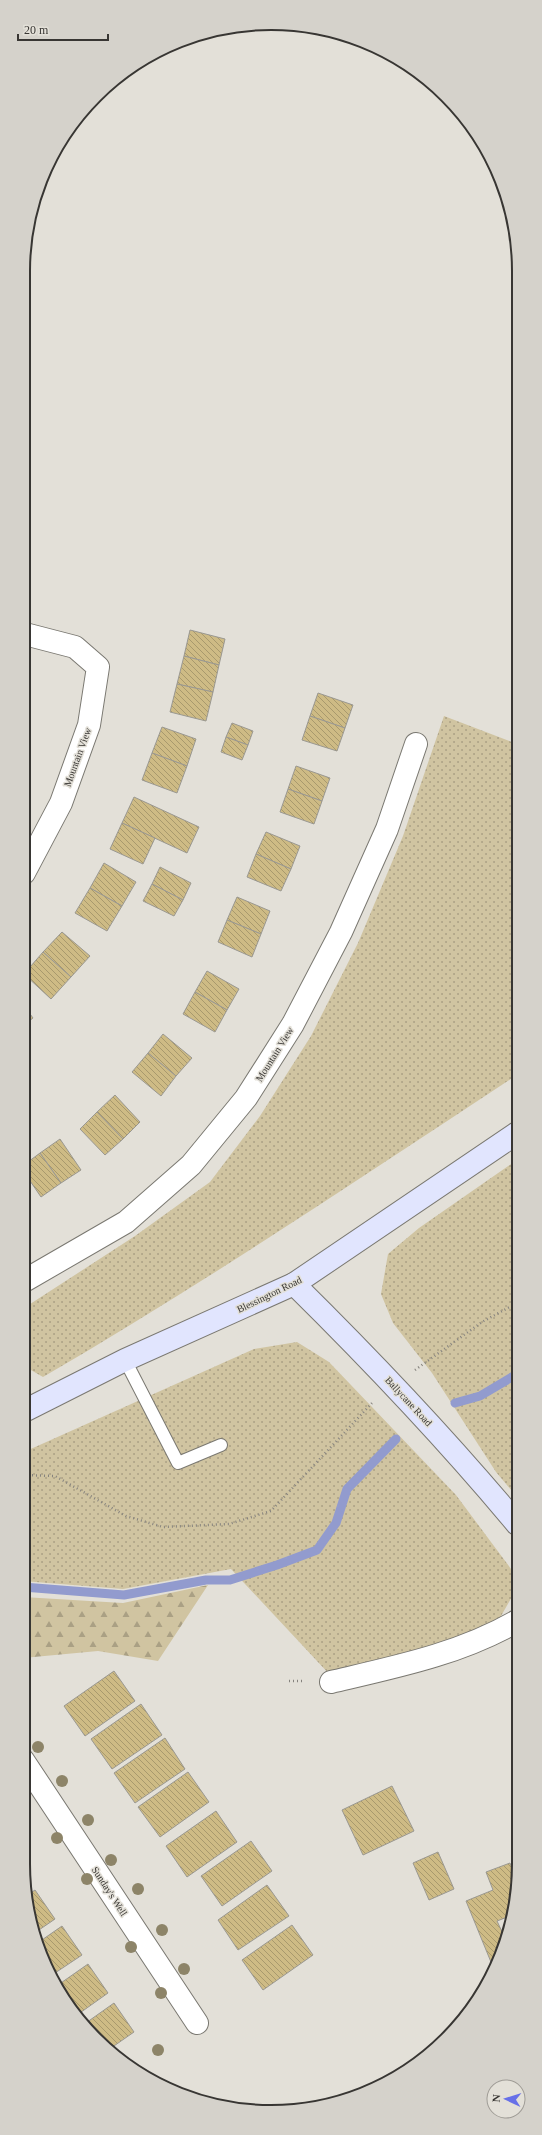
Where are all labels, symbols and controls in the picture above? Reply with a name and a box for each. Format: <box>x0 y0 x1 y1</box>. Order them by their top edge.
scale bar <box>18 16 108 42</box>
text: 20 m <box>24 23 49 37</box>
street label: Mountain View <box>62 725 94 788</box>
street label: Mountain View <box>253 1024 296 1084</box>
street label: Blessington Road <box>235 1274 303 1315</box>
street label: Ballycane Road <box>383 1374 434 1428</box>
street label: Sunday's Well <box>90 1865 130 1918</box>
north arrow <box>486 2079 526 2119</box>
text: N <box>490 2094 502 2103</box>

